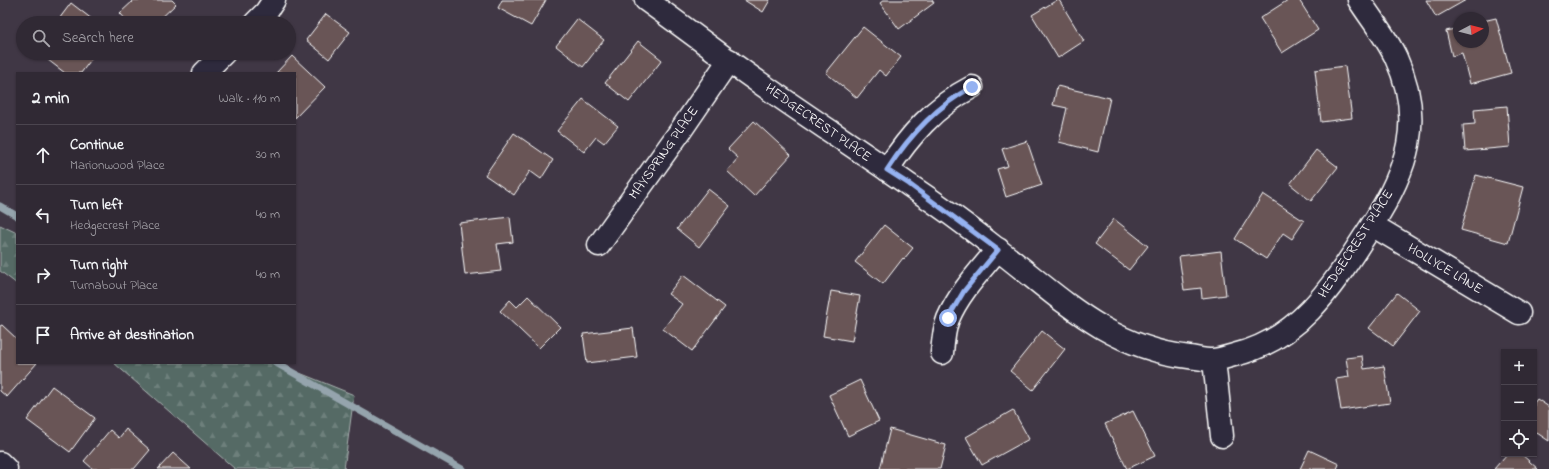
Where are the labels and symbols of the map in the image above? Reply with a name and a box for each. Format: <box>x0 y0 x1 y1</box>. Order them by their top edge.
north arrow <box>1453 12 1489 48</box>
street label: HEDGECREST PLACE <box>760 78 876 168</box>
route end <box>963 78 981 96</box>
street label: MAYSPRING PLACE <box>624 102 704 204</box>
street label: HEDGECREST PLACE <box>1313 186 1399 302</box>
street label: HOLLYCE LANE <box>1403 238 1487 300</box>
route start <box>939 309 957 327</box>

